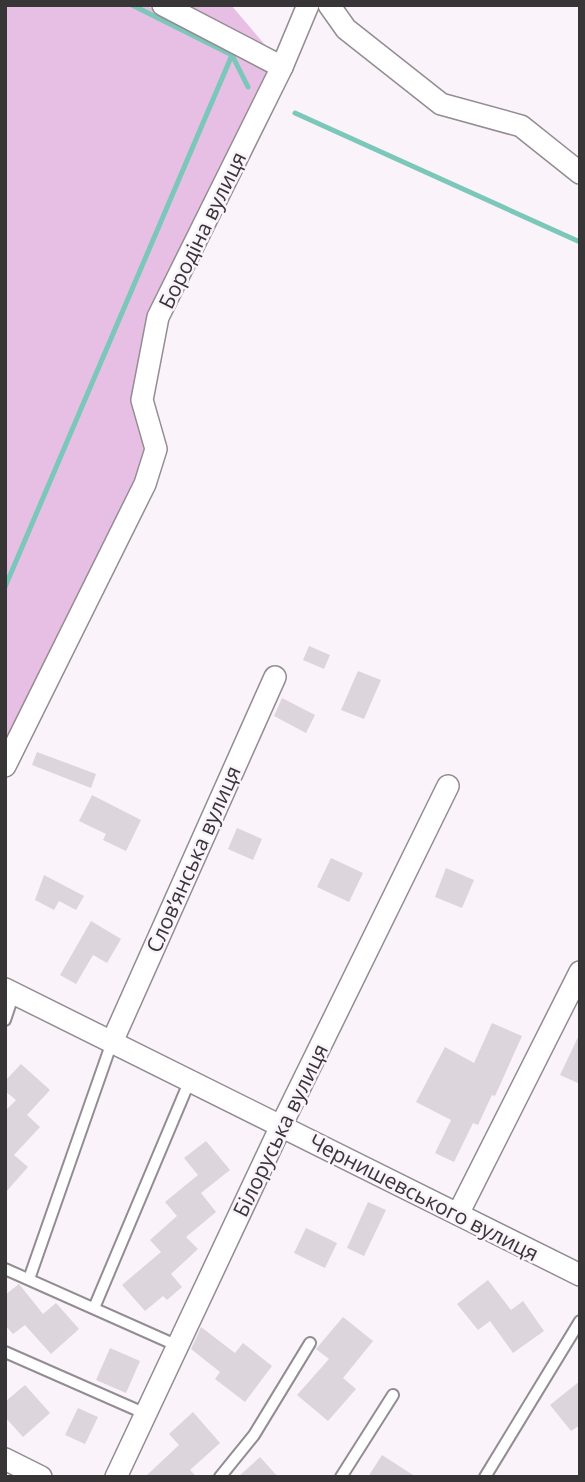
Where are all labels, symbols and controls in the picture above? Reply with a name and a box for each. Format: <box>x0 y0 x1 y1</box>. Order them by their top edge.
street label: Бородіна вулиця <box>152 147 252 313</box>
street label: Слов’янська вулиця <box>139 761 247 957</box>
street label: Білоруська вулиця <box>226 1039 334 1221</box>
street label: Чернишевського вулиця <box>304 1127 544 1267</box>

